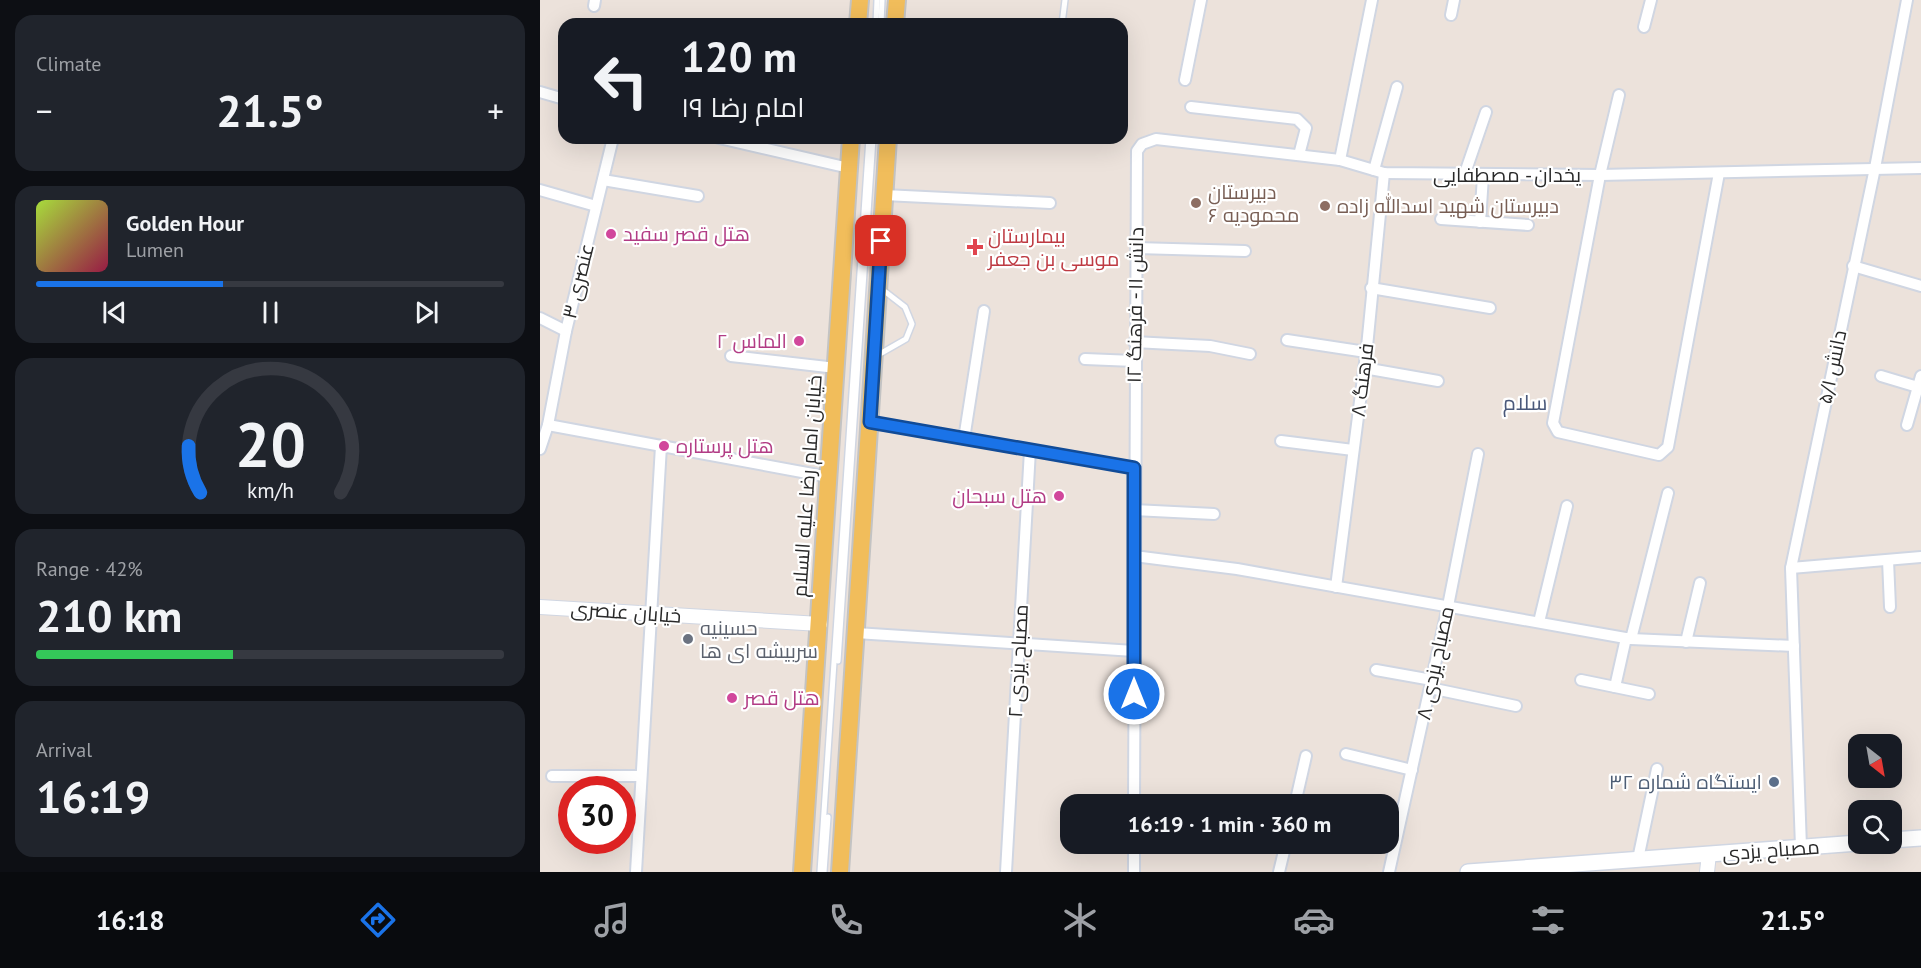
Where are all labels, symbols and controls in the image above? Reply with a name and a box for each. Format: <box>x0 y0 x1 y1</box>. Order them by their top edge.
text: 120 m <box>681 29 797 84</box>
icon: left <box>582 42 660 120</box>
text: Climate <box>36 51 102 77</box>
text: 21.5° <box>216 81 324 139</box>
text: − <box>36 89 53 132</box>
text: + <box>487 89 504 132</box>
text: امام رضا ۱۹ <box>681 90 804 124</box>
street label: یخدان - مصطفایی <box>1433 162 1582 188</box>
place label: دبیرستان محمودیه ۶ <box>1208 179 1299 228</box>
place label: دبیرستان شهید اسدالله زاده <box>1337 193 1559 219</box>
marker: دبیرستان محمودیه ۶ <box>1189 196 1203 210</box>
marker: دبیرستان شهید اسدالله زاده <box>1318 199 1332 213</box>
text: Golden Hour <box>126 209 244 237</box>
pin <box>855 215 906 266</box>
place label: هتل قصر سفید <box>623 221 750 247</box>
place label: بیمارستان موسی بن جعفر <box>987 223 1119 272</box>
icon: arrive <box>864 224 897 257</box>
marker: هتل قصر سفید <box>604 227 618 241</box>
street label: دانش ۱۱ - فرهنگ ۱۲ <box>1121 227 1149 383</box>
text: Lumen <box>126 237 184 263</box>
marker: بیمارستان موسی بن جعفر <box>966 238 984 256</box>
street label: عنصری ۳ <box>556 241 600 321</box>
icon: previous <box>98 296 131 329</box>
icon: pause <box>254 296 287 329</box>
icon: next <box>410 296 443 329</box>
place label: الماس ۲ <box>717 328 787 354</box>
street label: دانش ۵/۱ <box>1812 328 1852 406</box>
marker: الماس ۲ <box>792 334 806 348</box>
street label: فرهنگ ۸ <box>1345 342 1379 418</box>
street label: خیابان امام رضا علیه السلام <box>786 374 829 598</box>
district label: سلام <box>1503 389 1547 417</box>
text: 20 <box>235 403 305 484</box>
place label: هتل پرستاره <box>676 433 774 459</box>
marker: هتل پرستاره <box>657 439 671 453</box>
text: km/h <box>246 476 293 504</box>
place label: هتل سبحان <box>952 483 1047 509</box>
marker: هتل سبحان <box>1052 489 1066 503</box>
text: Range · 42% <box>36 556 143 582</box>
text: 210 km <box>36 586 182 644</box>
street label: خیابان عنصری <box>570 595 682 629</box>
street label: مصباح یزدی ۲ <box>1002 604 1035 718</box>
street label: مصباح یزدی ۸ <box>1410 604 1461 722</box>
place label: حسینیه سربیشه ای ها <box>700 615 818 664</box>
marker: حسینیه سربیشه ای ها <box>681 632 695 646</box>
position arrow <box>1102 662 1166 726</box>
place label: هتل قصر <box>743 685 820 711</box>
marker: هتل قصر <box>725 691 739 705</box>
north arrow <box>1848 734 1902 788</box>
map controls <box>1848 734 1902 854</box>
text: Arrival <box>36 737 92 763</box>
text: 16:19 <box>36 767 150 825</box>
place label: ایستگاه شماره ۳۲ <box>1609 769 1762 795</box>
marker: ایستگاه شماره ۳۲ <box>1767 775 1781 789</box>
speed limit sign: 30 <box>558 776 636 854</box>
button: search <box>1848 800 1902 854</box>
text: 16:19 · 1 min · 360 m <box>1128 810 1331 838</box>
street label: مصباح یزدی <box>1721 834 1821 867</box>
icon: directions <box>357 899 399 941</box>
icon: music <box>591 899 633 941</box>
icon: phone <box>825 899 867 941</box>
icon: climate <box>1059 899 1101 941</box>
icon: car <box>1293 899 1335 941</box>
icon: filters <box>1527 899 1569 941</box>
text: 16:18 <box>96 903 165 937</box>
text: 21.5° <box>1761 903 1825 937</box>

